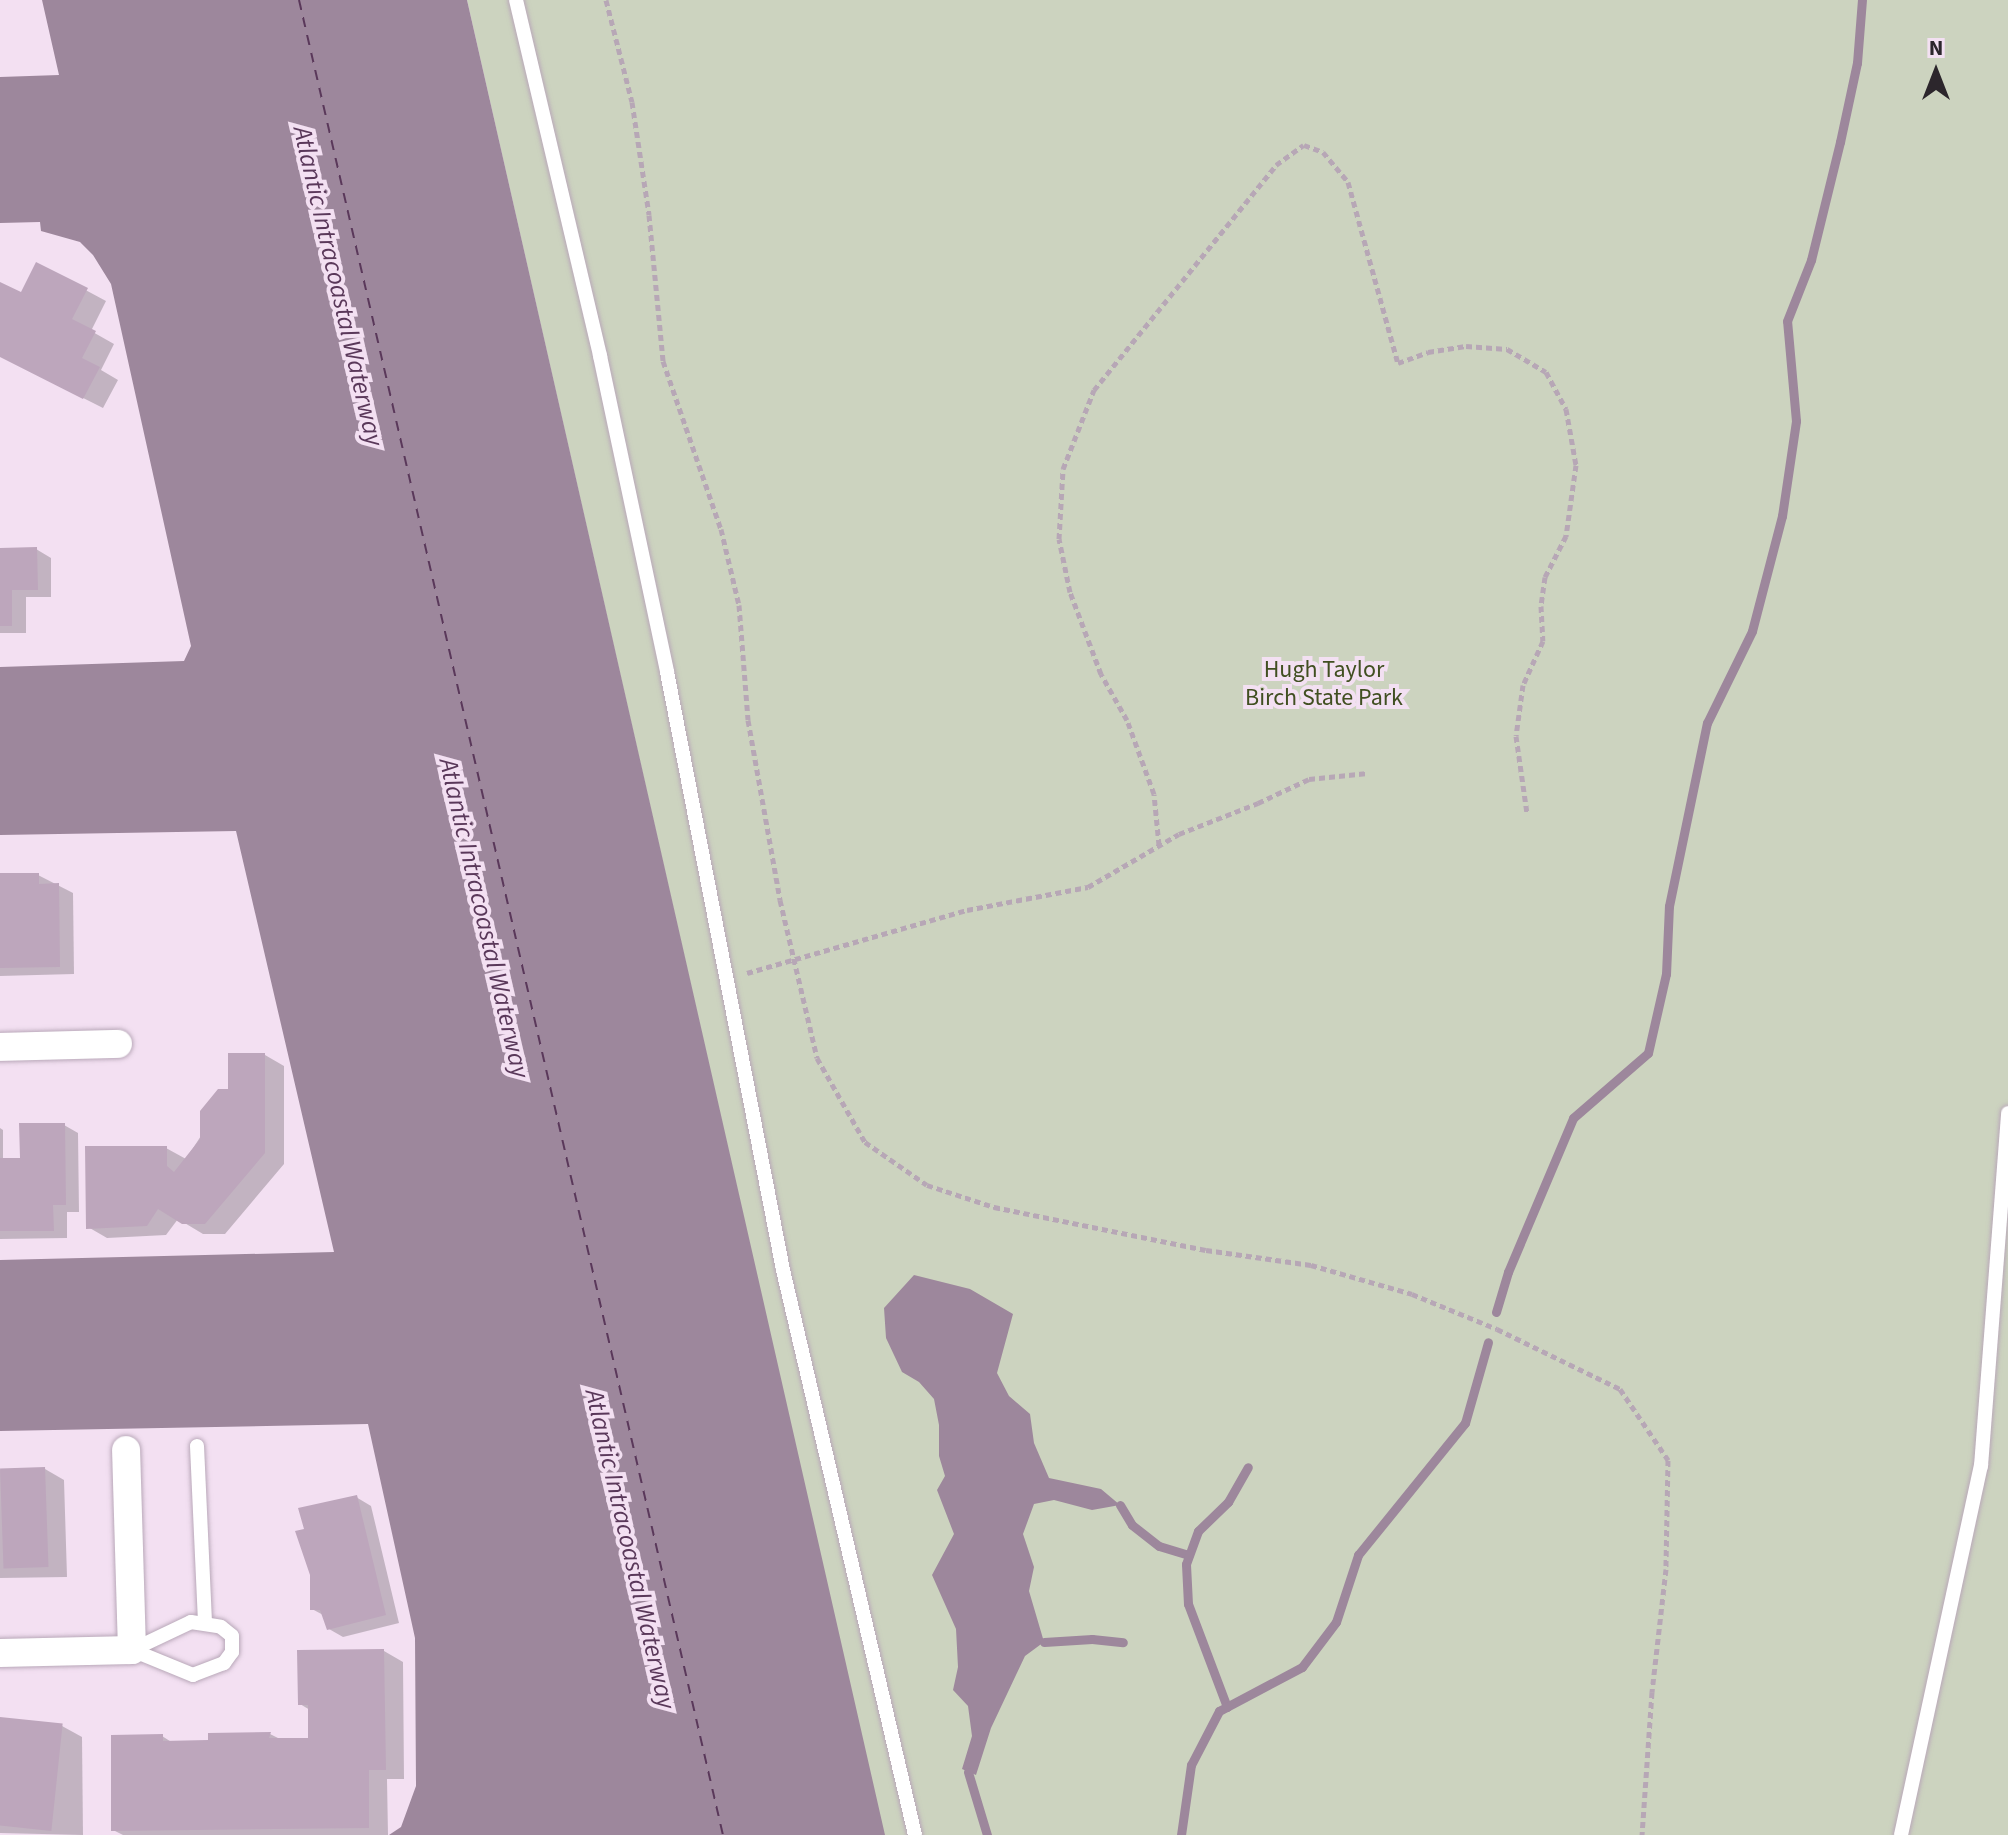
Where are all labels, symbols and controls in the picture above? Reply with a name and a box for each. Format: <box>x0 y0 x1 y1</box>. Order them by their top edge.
north arrow <box>1896 32 1976 112</box>
text: N <box>1929 32 1943 64</box>
water label: Atlantic Intracoastal Waterway <box>286 123 390 449</box>
park label: Hugh Taylor Birch State Park <box>1245 656 1403 712</box>
water label: Atlantic Intracoastal Waterway <box>432 755 536 1081</box>
water label: Atlantic Intracoastal Waterway <box>578 1386 682 1712</box>

